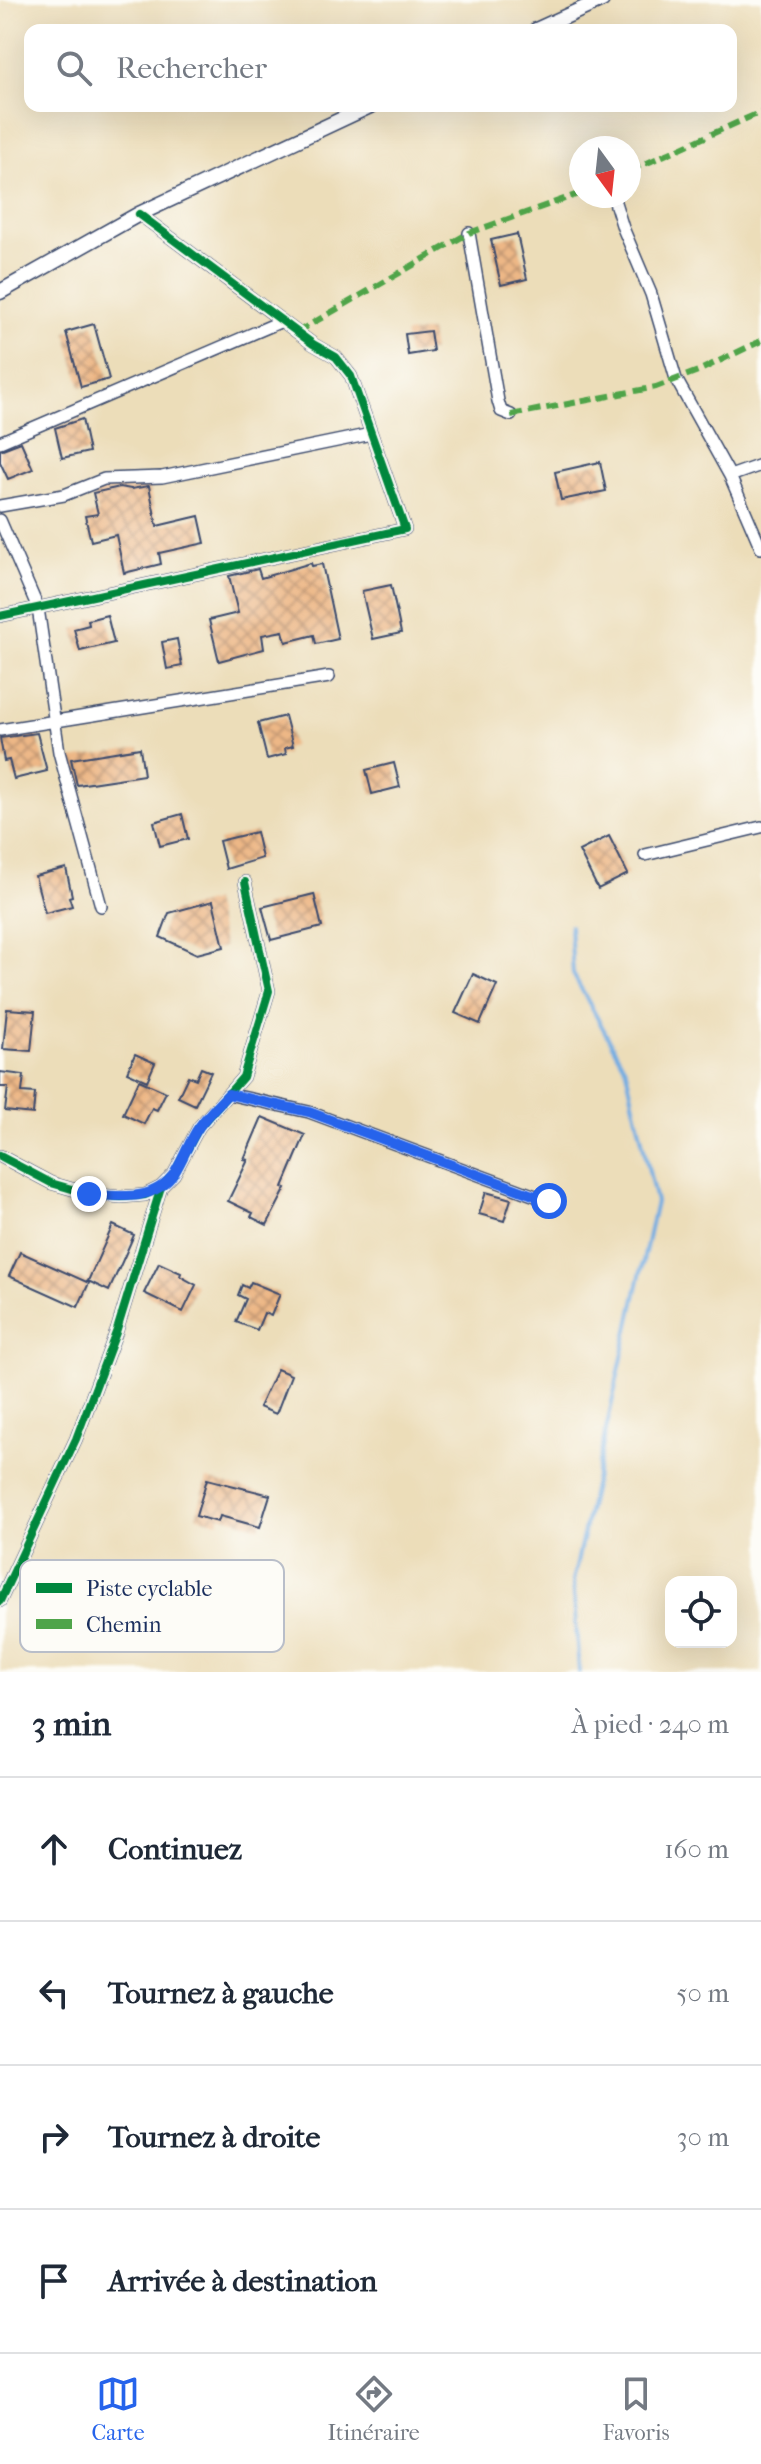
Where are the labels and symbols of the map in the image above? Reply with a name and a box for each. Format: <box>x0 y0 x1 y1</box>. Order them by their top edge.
north arrow <box>569 136 641 208</box>
route end <box>71 1176 107 1212</box>
route start <box>531 1183 567 1219</box>
legend <box>20 1560 284 1652</box>
text: Piste cyclable <box>86 1576 212 1602</box>
text: Chemin <box>86 1612 162 1638</box>

